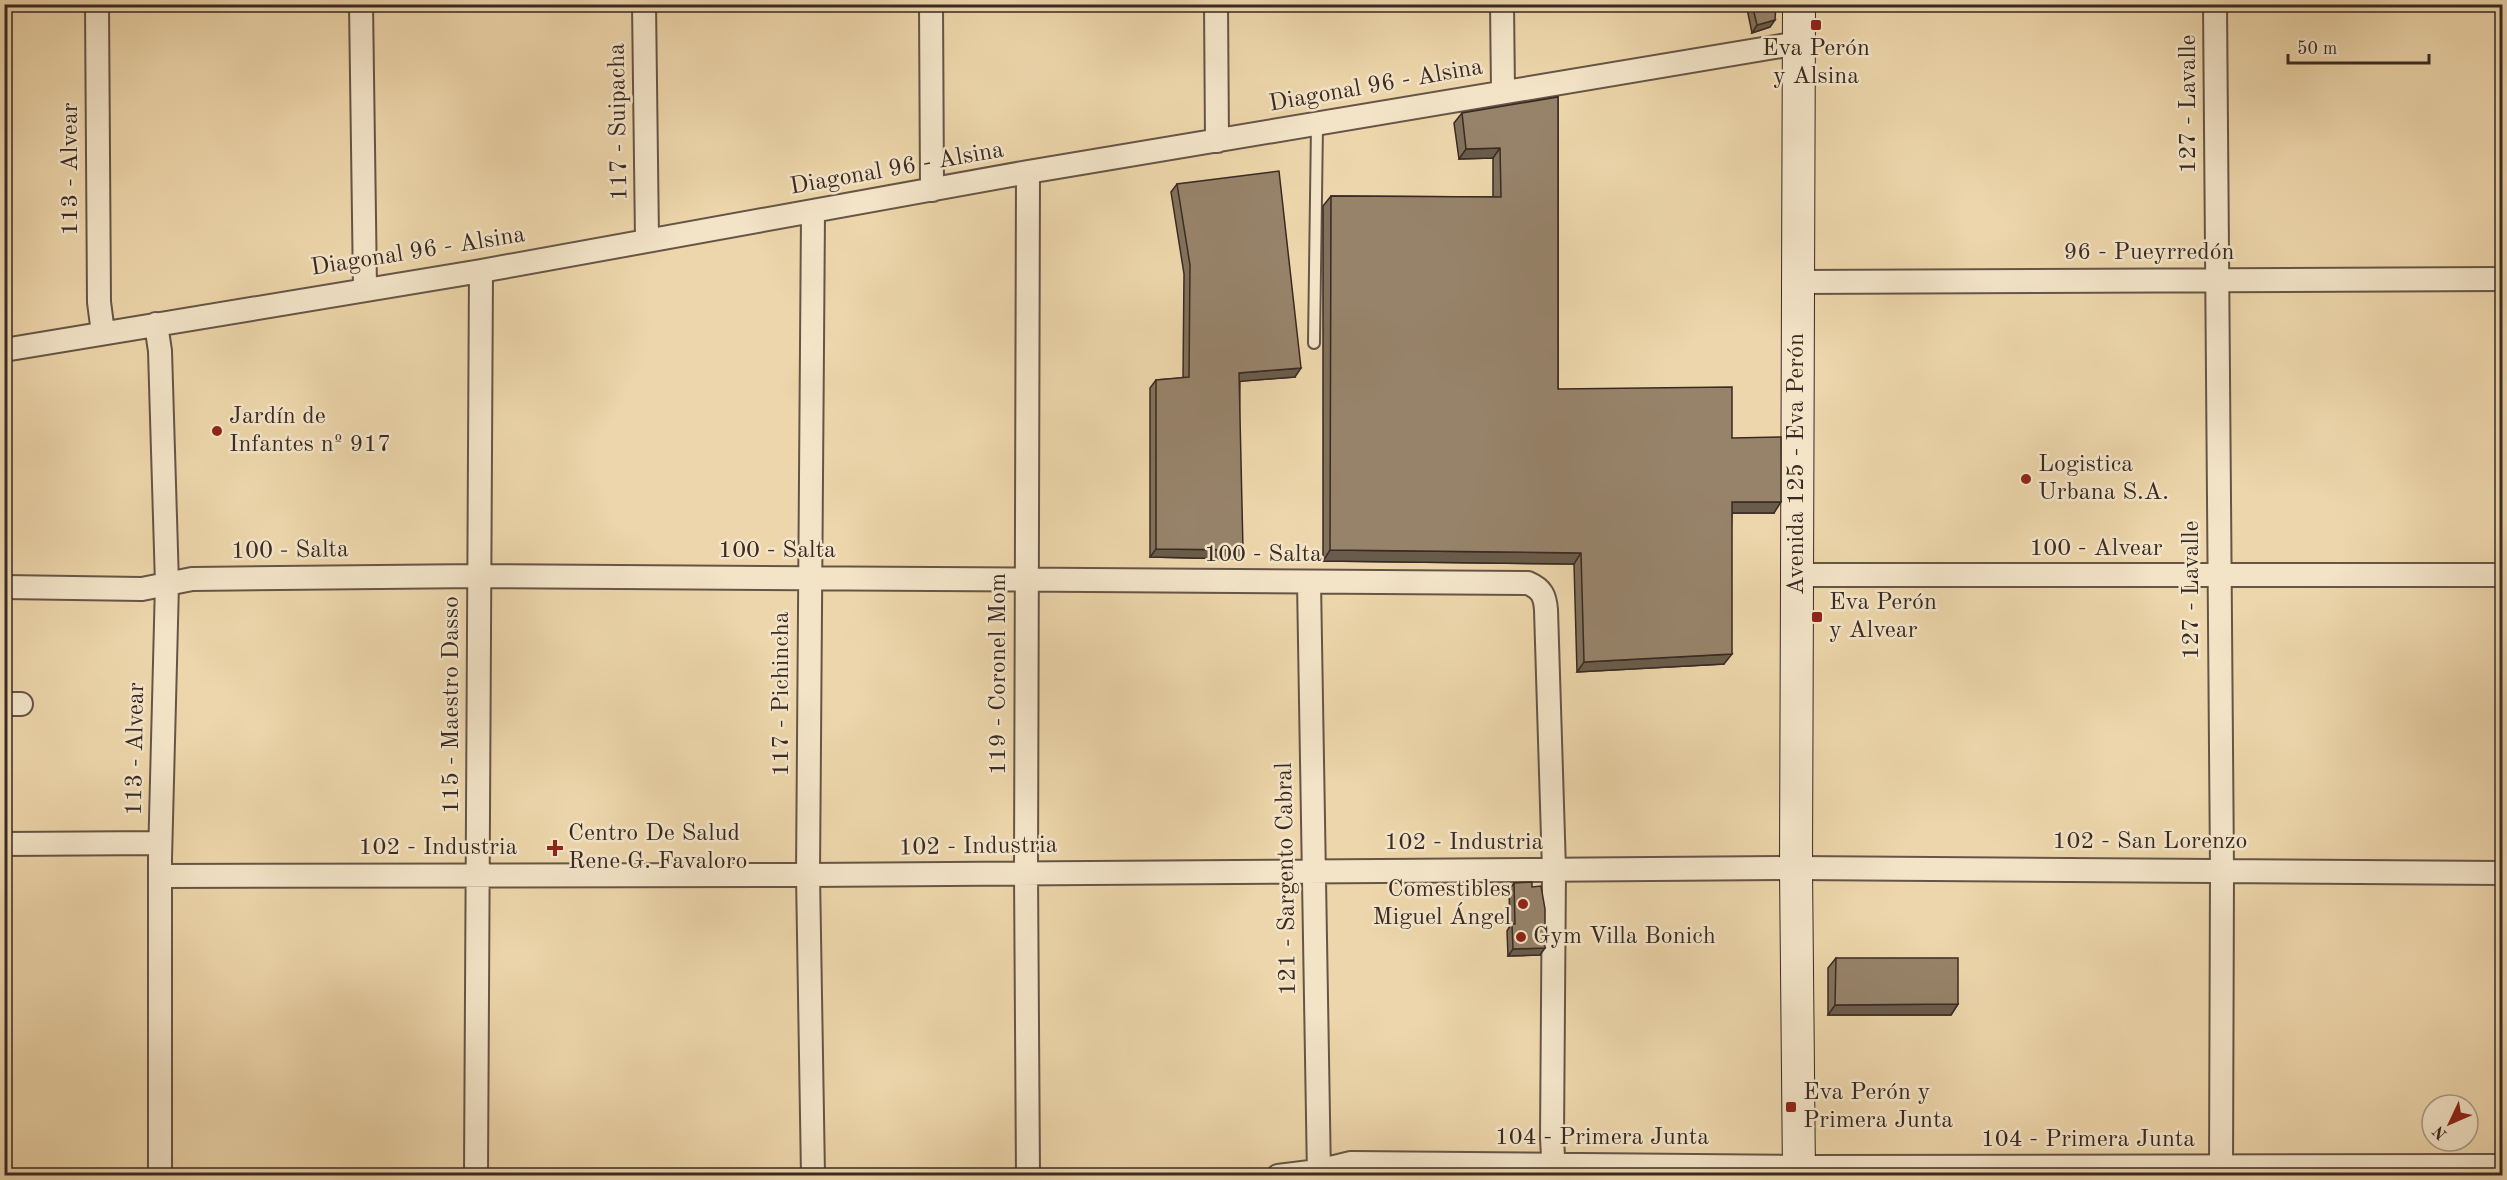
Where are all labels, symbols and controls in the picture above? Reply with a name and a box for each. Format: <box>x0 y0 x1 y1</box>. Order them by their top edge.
marker: Eva Perón y Alsina <box>1809 18 1823 32</box>
scale bar <box>2288 27 2429 65</box>
street label: 127 - Lavalle <box>2177 34 2201 174</box>
place label: Eva Perón y Alsina <box>1762 37 1870 89</box>
text: 50 m <box>2297 40 2337 58</box>
street label: 117 - Suipacha <box>606 43 632 201</box>
street label: Diagonal 96 - Alsina <box>1267 55 1485 117</box>
street label: 113 - Alvear <box>59 102 83 236</box>
street label: Diagonal 96 - Alsina <box>788 138 1006 200</box>
street label: Diagonal 96 - Alsina <box>309 223 527 281</box>
street label: 96 - Pueyrredón <box>2063 241 2235 265</box>
street label: Avenida 125 - Eva Perón <box>1785 333 1809 595</box>
place label: Jardín de Infantes nº 917 <box>229 405 391 457</box>
marker: Jardín de Infantes nº 917 <box>210 424 224 438</box>
place label: Logistica Urbana S.A. <box>2038 453 2169 505</box>
marker: Logistica Urbana S.A. <box>2019 472 2033 486</box>
street label: 127 - Lavalle <box>2180 520 2204 660</box>
street label: 100 - Alvear <box>2029 537 2163 561</box>
street label: 100 - Salta <box>231 538 349 564</box>
street label: 100 - Salta <box>718 539 836 563</box>
street label: 100 - Salta <box>1204 543 1322 567</box>
street label: 119 - Coronel Mom <box>987 573 1011 775</box>
place label: Eva Perón y Alvear <box>1829 591 1937 643</box>
street label: 115 - Maestro Dasso <box>440 596 464 814</box>
marker: Eva Perón y Alvear <box>1810 610 1824 624</box>
street label: 117 - Pichincha <box>770 611 794 777</box>
street label: 113 - Alvear <box>123 682 149 816</box>
street label: 121 - Sargento Cabral <box>1273 762 1301 996</box>
place label: Centro De Salud Rene G. Favaloro <box>568 822 747 874</box>
street label: 102 - San Lorenzo <box>2053 830 2247 854</box>
street label: 102 - Industria <box>1385 831 1544 855</box>
street label: 102 - Industria <box>898 834 1058 860</box>
street label: 102 - Industria <box>359 836 518 860</box>
marker: Centro De Salud Rene G. Favaloro <box>546 839 564 857</box>
place label: Comestibles Miguel Ángel <box>1373 878 1511 930</box>
marker: Comestibles Miguel Ángel <box>1516 897 1530 911</box>
place label: Gym Villa Bonich <box>1533 925 1716 949</box>
marker: Gym Villa Bonich <box>1514 930 1528 944</box>
place label: Eva Perón y Primera Junta <box>1803 1081 1953 1133</box>
north arrow <box>2420 1093 2480 1153</box>
marker: Eva Perón y Primera Junta <box>1784 1100 1798 1114</box>
text: N <box>2430 1122 2451 1142</box>
street label: 104 - Primera Junta <box>1495 1126 1709 1150</box>
street label: 104 - Primera Junta <box>1981 1128 2195 1152</box>

